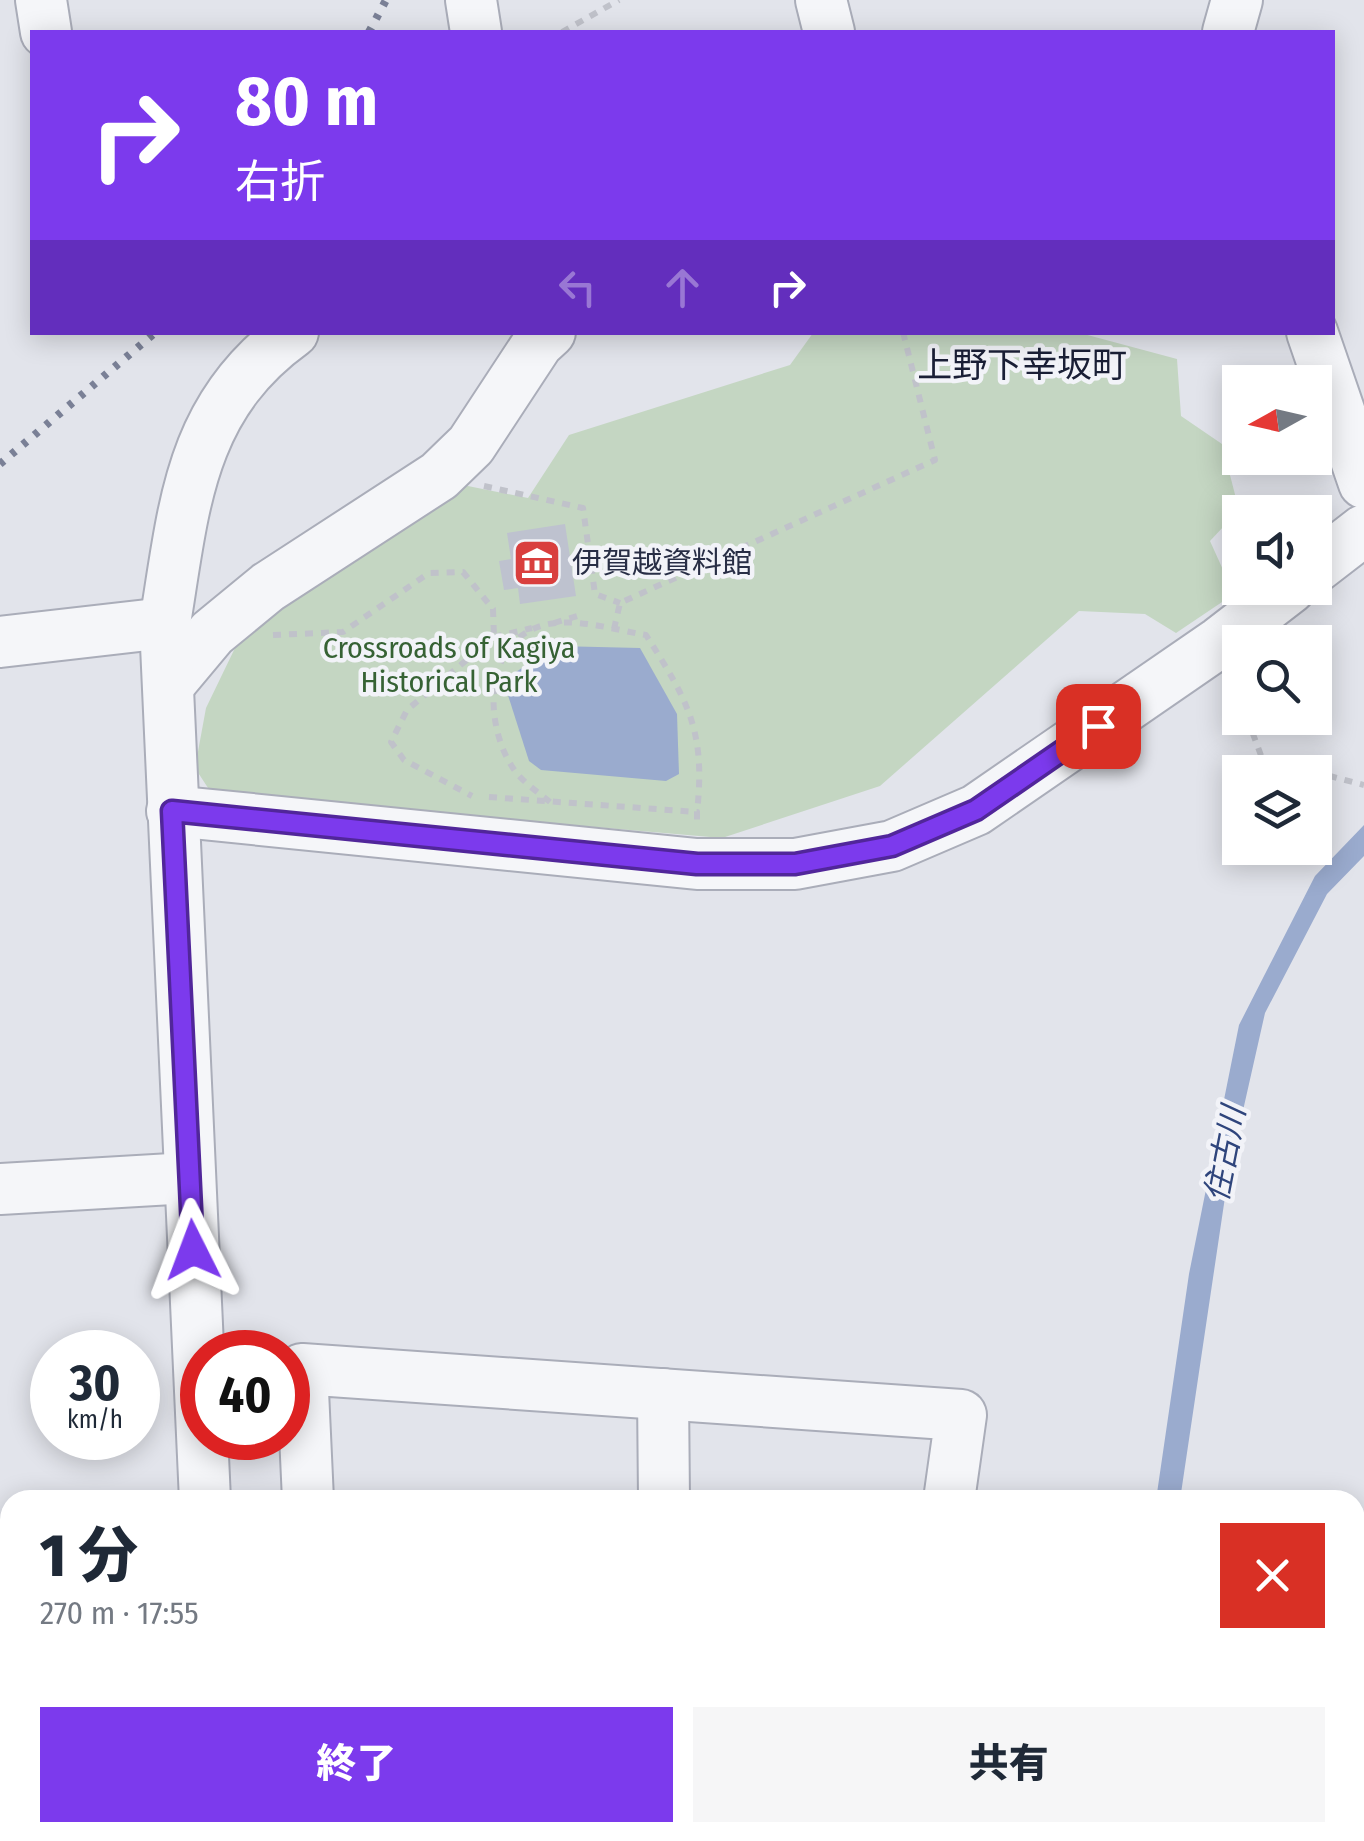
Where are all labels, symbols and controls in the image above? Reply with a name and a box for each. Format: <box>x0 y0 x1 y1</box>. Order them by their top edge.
text: 80 m <box>235 60 378 144</box>
icon: right <box>70 70 200 200</box>
text: 右折 <box>235 155 325 209</box>
icon: left <box>550 260 605 315</box>
icon: ahead <box>655 260 710 315</box>
icon: right <box>760 260 815 315</box>
district label: 上野下幸坂町 <box>917 344 1127 386</box>
north arrow <box>1222 365 1332 475</box>
map controls <box>1222 365 1332 865</box>
button: sound <box>1222 495 1332 605</box>
museum icon: 伊賀越資料館 <box>511 537 563 589</box>
place label: 伊賀越資料館 <box>572 545 752 581</box>
button: search <box>1222 625 1332 735</box>
park label: Crossroads of Kagiya Historical Park <box>323 630 575 700</box>
pin <box>1056 684 1141 769</box>
icon: arrive <box>1071 699 1126 754</box>
button: layers <box>1222 755 1332 865</box>
water label: 住古川 <box>1197 1100 1253 1205</box>
position arrow <box>141 1198 245 1302</box>
speed limit sign: 40 <box>180 1330 310 1460</box>
text: 30 <box>70 1353 120 1413</box>
text: km/h <box>67 1405 123 1435</box>
text: 1 分 <box>40 1520 138 1592</box>
button: close <box>1220 1523 1325 1628</box>
text: 270 m · 17:55 <box>40 1594 199 1632</box>
button: 終了 <box>40 1707 673 1822</box>
button: 共有 <box>693 1707 1325 1822</box>

